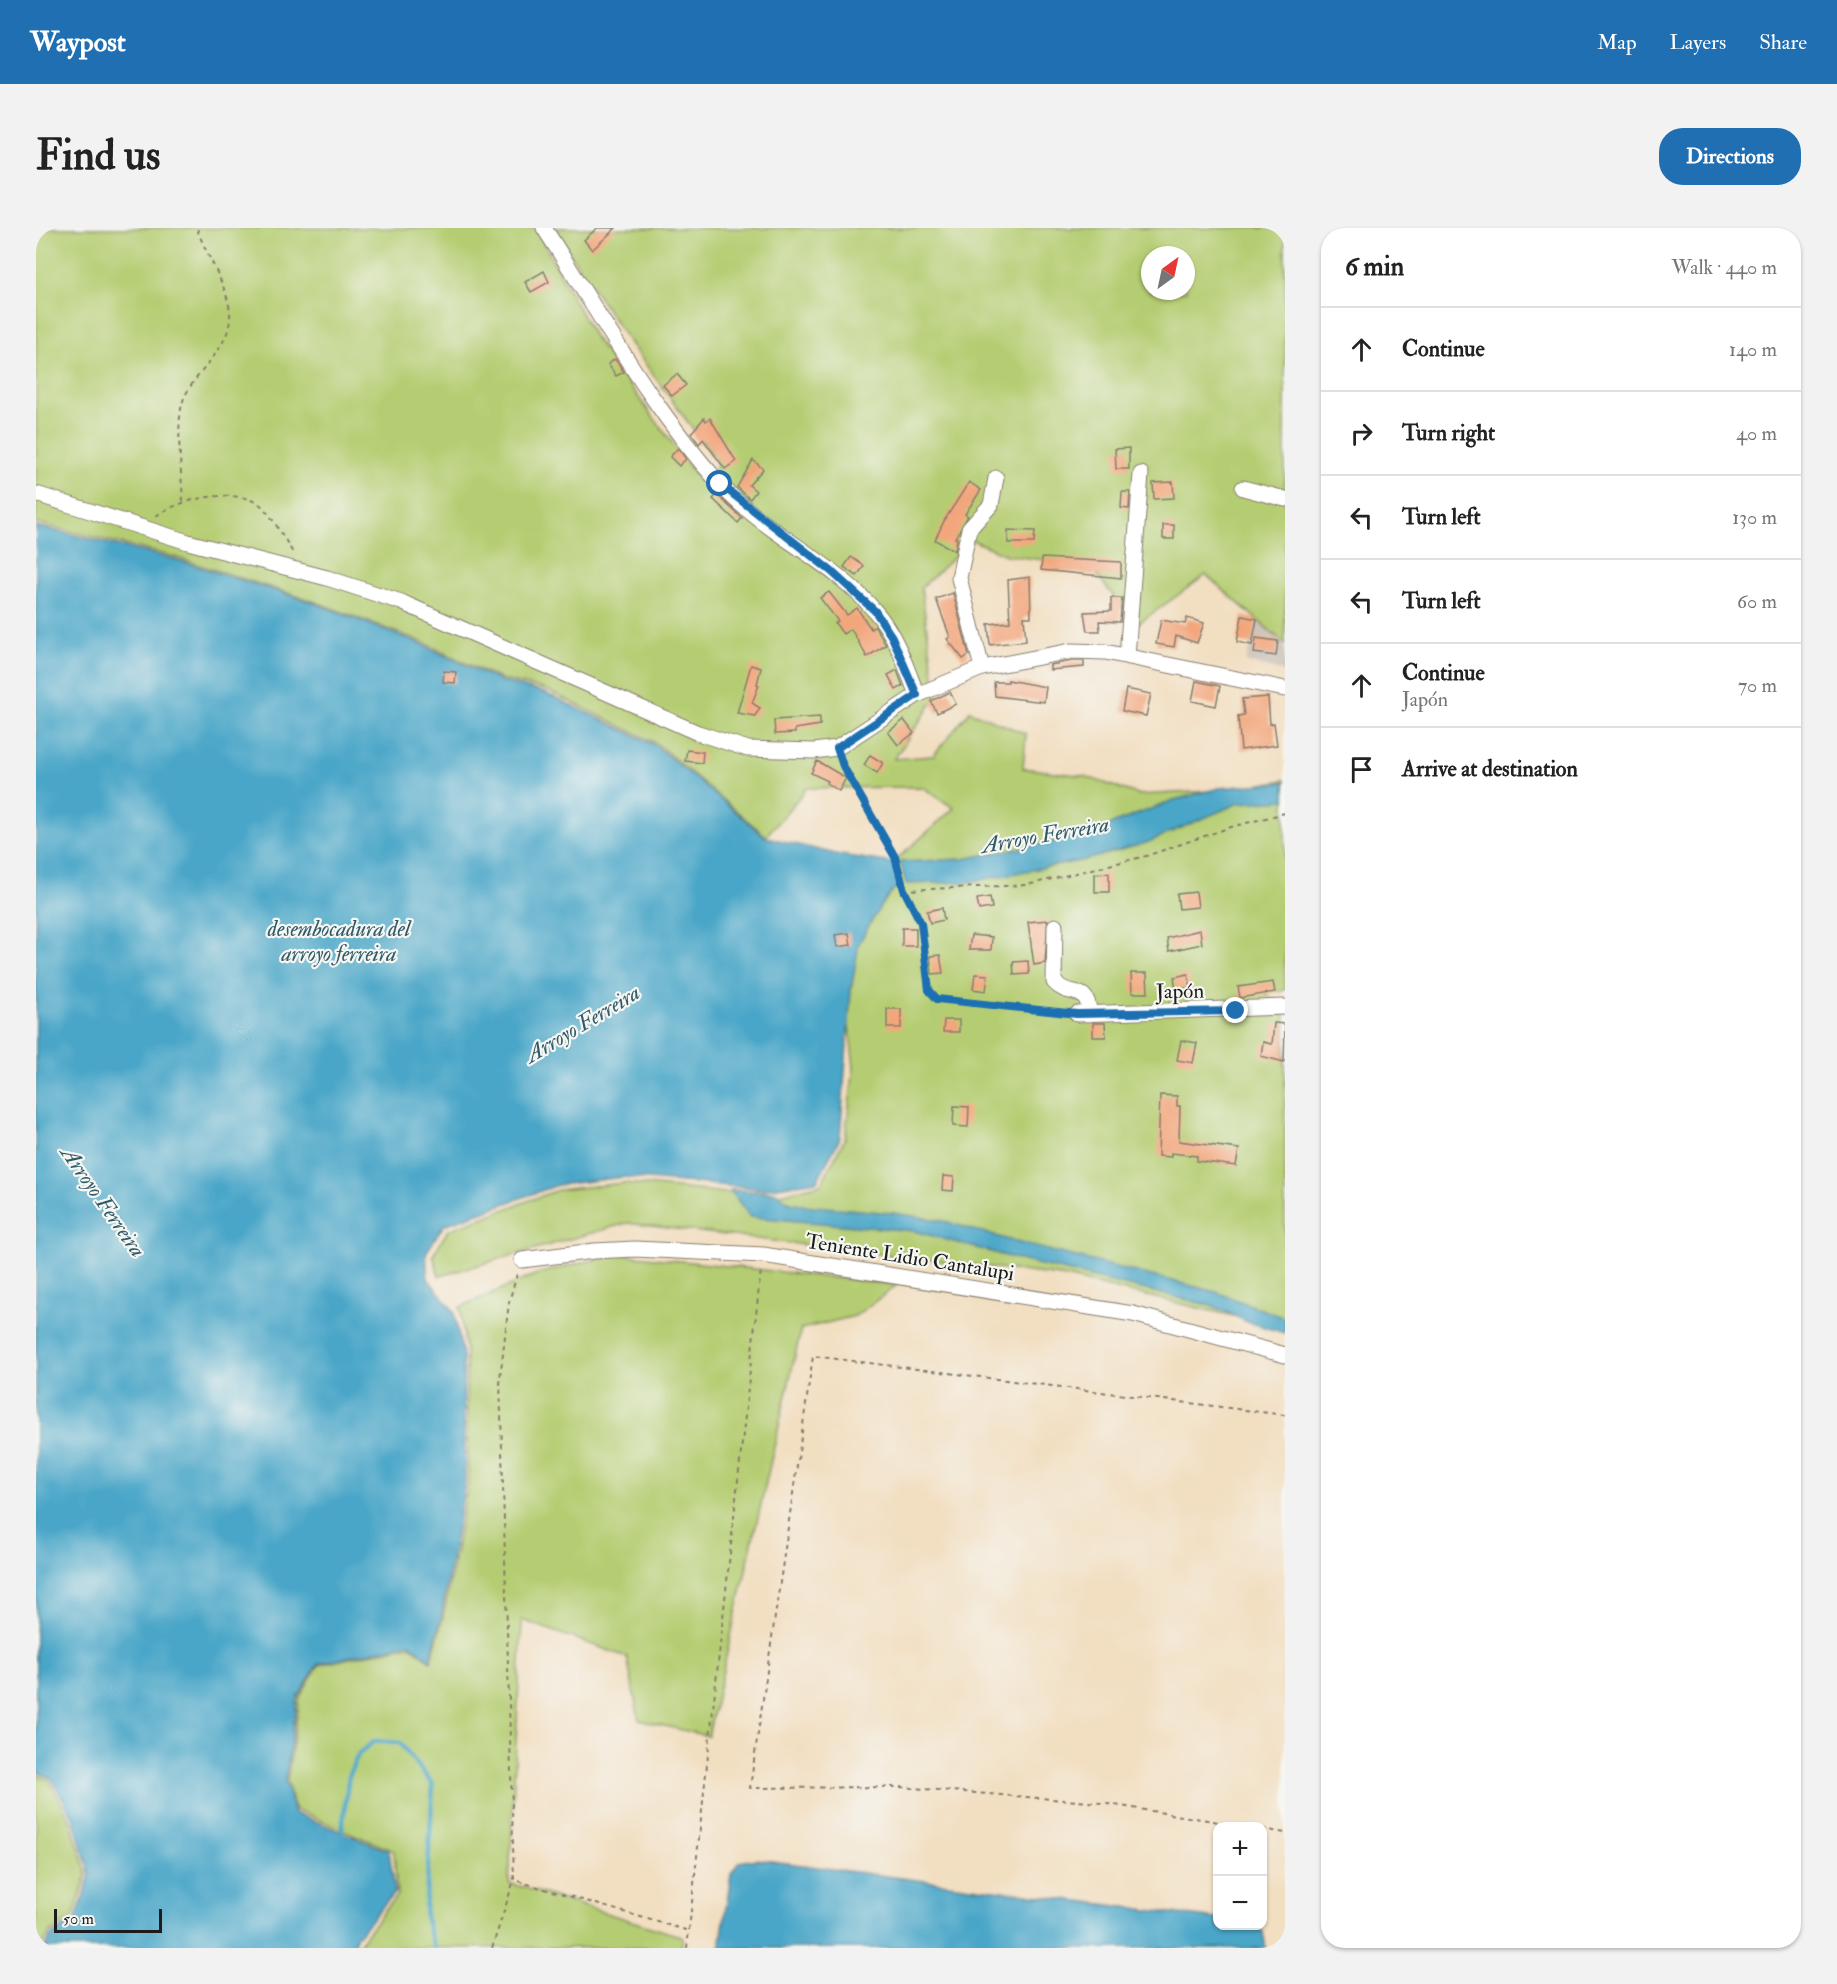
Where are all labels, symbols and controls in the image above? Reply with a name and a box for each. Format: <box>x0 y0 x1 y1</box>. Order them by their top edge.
text: Waypost <box>30 25 126 60</box>
text: Map <box>1597 29 1637 56</box>
text: Layers <box>1670 29 1726 56</box>
text: Share <box>1759 29 1807 56</box>
button: Directions <box>1659 128 1801 185</box>
text: Find us <box>36 130 160 182</box>
north arrow <box>1141 246 1195 300</box>
text: 6 min <box>1345 251 1404 283</box>
text: Walk · 440 m <box>1672 255 1777 280</box>
icon: ahead <box>1345 333 1378 366</box>
text: Continue <box>1402 335 1485 363</box>
text: 140 m <box>1729 337 1777 362</box>
icon: right <box>1345 417 1378 450</box>
text: Turn right <box>1402 419 1495 447</box>
text: 40 m <box>1736 421 1777 446</box>
route start <box>706 470 732 496</box>
icon: left <box>1345 501 1378 534</box>
text: Turn left <box>1402 503 1481 531</box>
text: 130 m <box>1732 505 1777 530</box>
icon: left <box>1345 585 1378 618</box>
text: Turn left <box>1402 587 1481 615</box>
text: 60 m <box>1737 589 1777 614</box>
text: Continue <box>1402 659 1485 687</box>
icon: ahead <box>1345 669 1378 702</box>
text: 70 m <box>1738 673 1777 698</box>
text: Japón <box>1402 687 1448 712</box>
icon: arrive <box>1345 753 1378 786</box>
text: Arrive at destination <box>1402 755 1578 783</box>
water label: Arroyo Ferreira <box>977 810 1111 860</box>
water label: desembocadura del arroyo ferreira <box>267 915 412 968</box>
street label: Japón <box>1155 978 1205 1005</box>
water label: Arroyo Ferreira <box>518 979 645 1070</box>
route end <box>1222 997 1248 1023</box>
water label: Arroyo Ferreira <box>53 1139 152 1263</box>
street label: Teniente Lidio Cantalupi <box>804 1228 1017 1287</box>
map controls <box>1213 1822 1267 1930</box>
button: + <box>1213 1822 1267 1876</box>
button: − <box>1213 1876 1267 1930</box>
scale bar <box>54 1906 162 1934</box>
text: 50 m <box>63 1909 94 1929</box>

